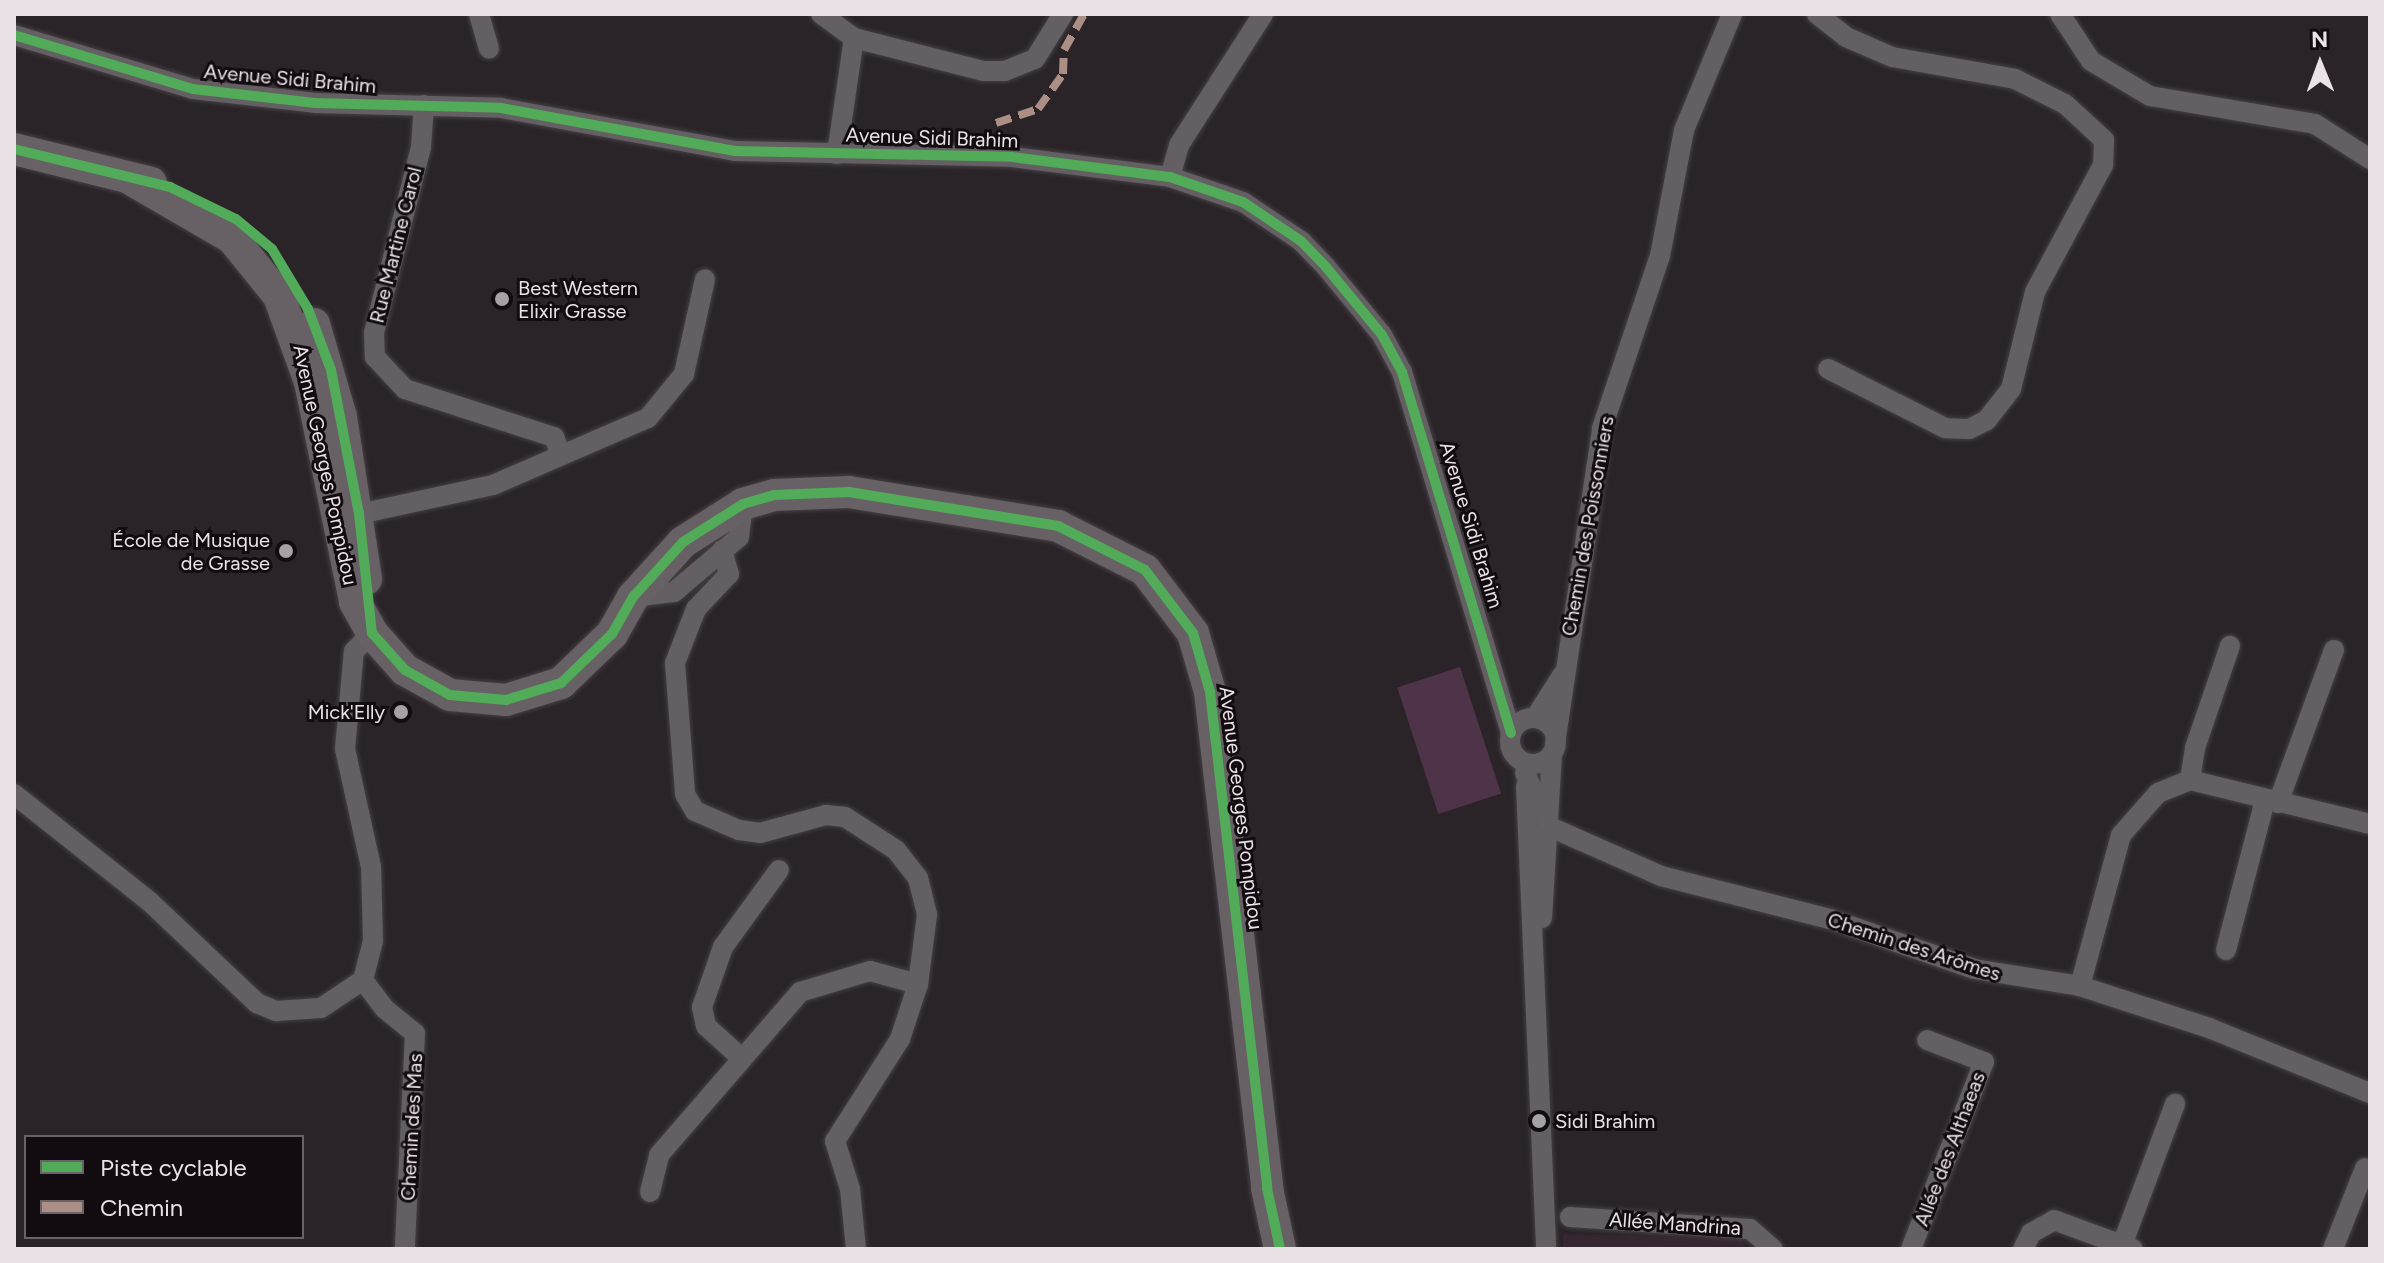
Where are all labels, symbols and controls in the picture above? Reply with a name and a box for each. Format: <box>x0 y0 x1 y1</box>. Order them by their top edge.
north arrow <box>2280 24 2360 104</box>
text: N <box>2311 26 2328 53</box>
street label: Avenue Sidi Brahim <box>203 60 377 98</box>
street label: Avenue Sidi Brahim <box>845 123 1019 153</box>
street label: Rue Martine Carol <box>365 164 427 326</box>
place label: Best Western Elixir Grasse <box>518 276 638 323</box>
marker: Best Western Elixir Grasse <box>493 290 511 308</box>
street label: Avenue Georges Pompidou <box>288 343 362 587</box>
street label: Chemin des Poissonniers <box>1557 414 1619 638</box>
street label: Avenue Sidi Brahim <box>1434 439 1508 611</box>
place label: École de Musique de Grasse <box>112 528 270 575</box>
marker: École de Musique de Grasse <box>277 542 295 560</box>
street label: Avenue Georges Pompidou <box>1214 685 1268 931</box>
place label: Mick'Elly <box>308 700 385 724</box>
marker: Mick'Elly <box>392 703 410 721</box>
street label: Chemin des Arômes <box>1825 908 2003 986</box>
street label: Chemin des Mas <box>396 1053 428 1201</box>
street label: Allée des Althaeas <box>1910 1068 1990 1230</box>
place label: Sidi Brahim <box>1555 1109 1655 1133</box>
marker: Sidi Brahim <box>1530 1112 1548 1130</box>
legend <box>24 1135 304 1239</box>
text: Piste cyclable <box>100 1153 247 1182</box>
text: Chemin <box>100 1193 183 1222</box>
street label: Allée Mandrina <box>1608 1207 1742 1241</box>

